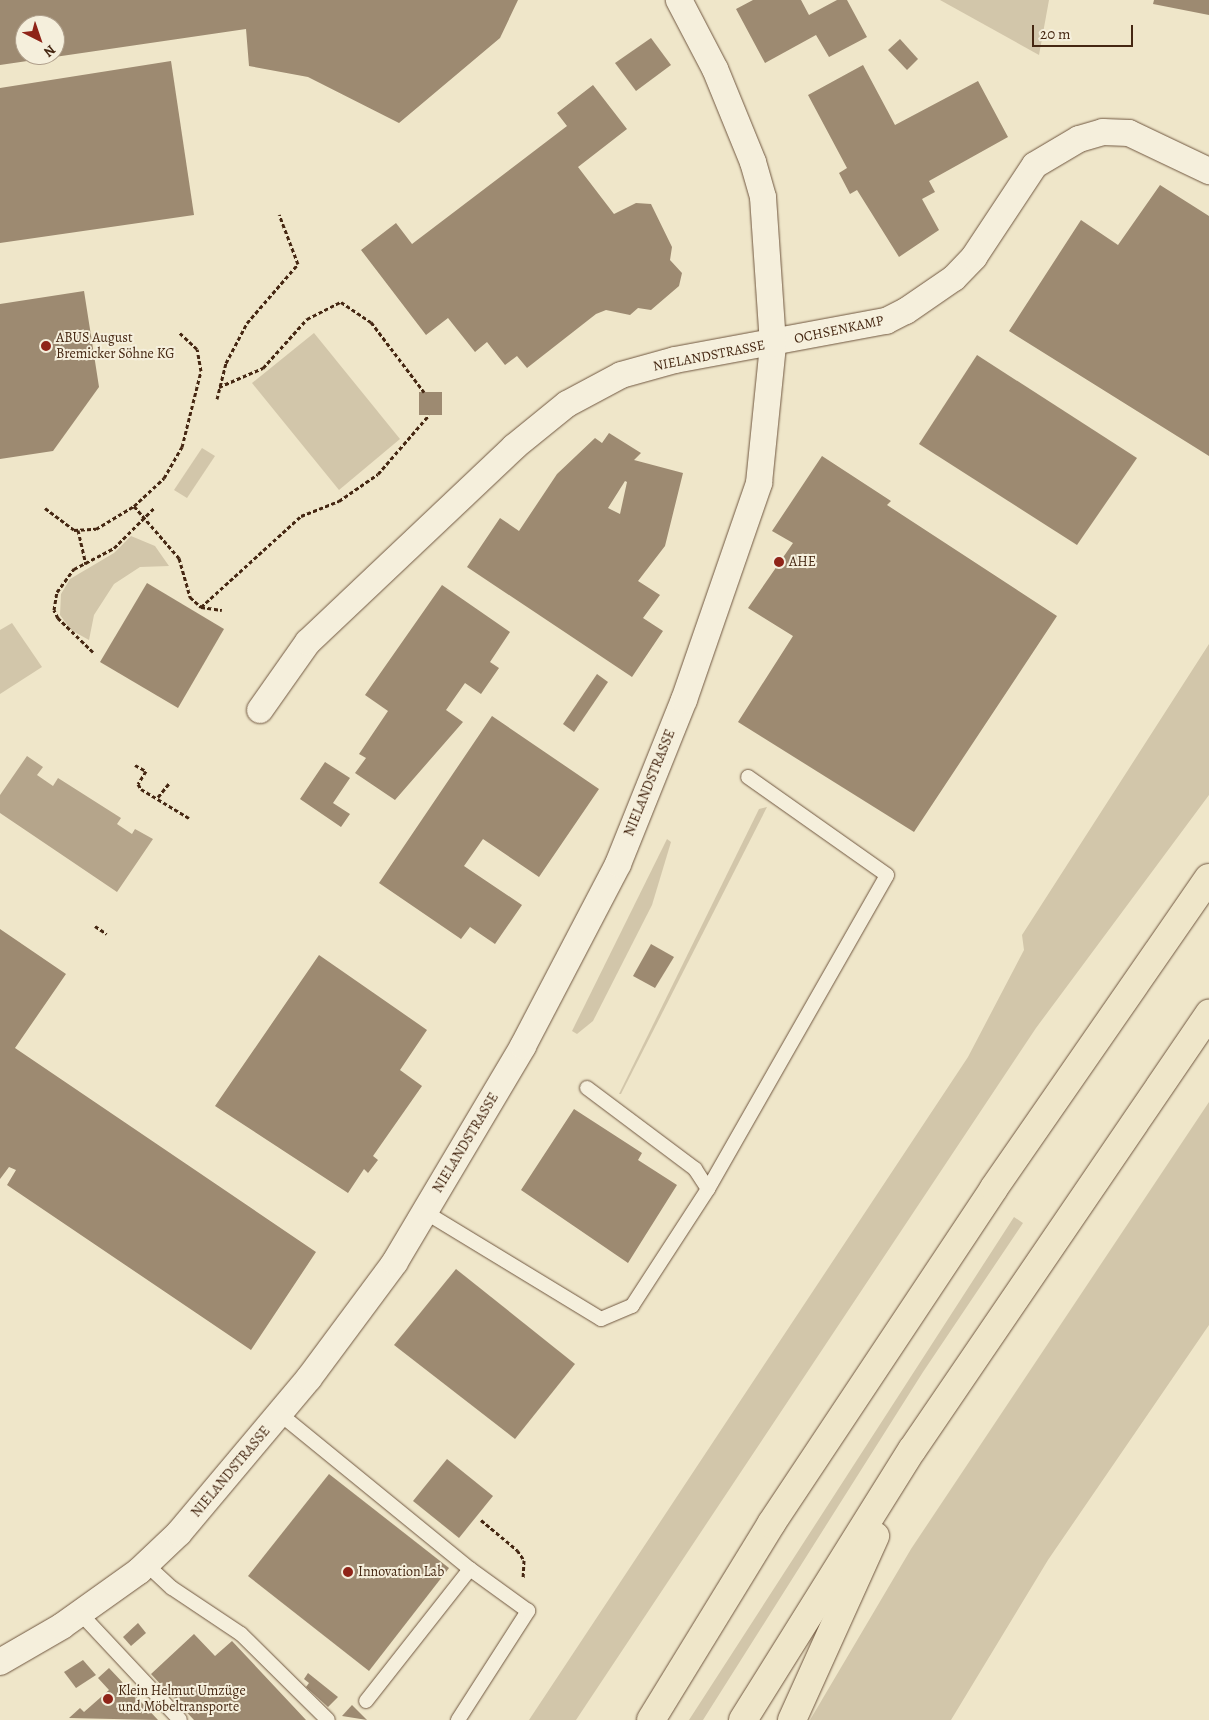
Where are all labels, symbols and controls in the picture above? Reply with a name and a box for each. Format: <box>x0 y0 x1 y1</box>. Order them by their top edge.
north arrow <box>15 15 65 65</box>
scale bar <box>1034 15 1135 47</box>
text: 20 m <box>1040 24 1071 44</box>
text: N <box>39 40 60 61</box>
street label: OCHSENKAMP <box>793 312 885 348</box>
place label: ABUS August Bremicker Söhne KG <box>56 330 175 362</box>
street label: NIELANDSTRASSE <box>652 337 766 375</box>
marker: ABUS August Bremicker Söhne KG <box>40 340 52 352</box>
place label: AHE <box>789 554 816 570</box>
marker: AHE <box>773 556 785 568</box>
street label: NIELANDSTRASSE <box>621 727 679 839</box>
street label: NIELANDSTRASSE <box>429 1090 503 1196</box>
street label: NIELANDSTRASSE <box>188 1423 274 1521</box>
place label: Innovation Lab <box>358 1564 444 1580</box>
marker: Innovation Lab <box>342 1566 354 1578</box>
place label: Klein Helmut Umzüge und Möbeltransporte <box>118 1683 246 1715</box>
marker: Klein Helmut Umzüge und Möbeltransporte <box>102 1693 114 1705</box>

